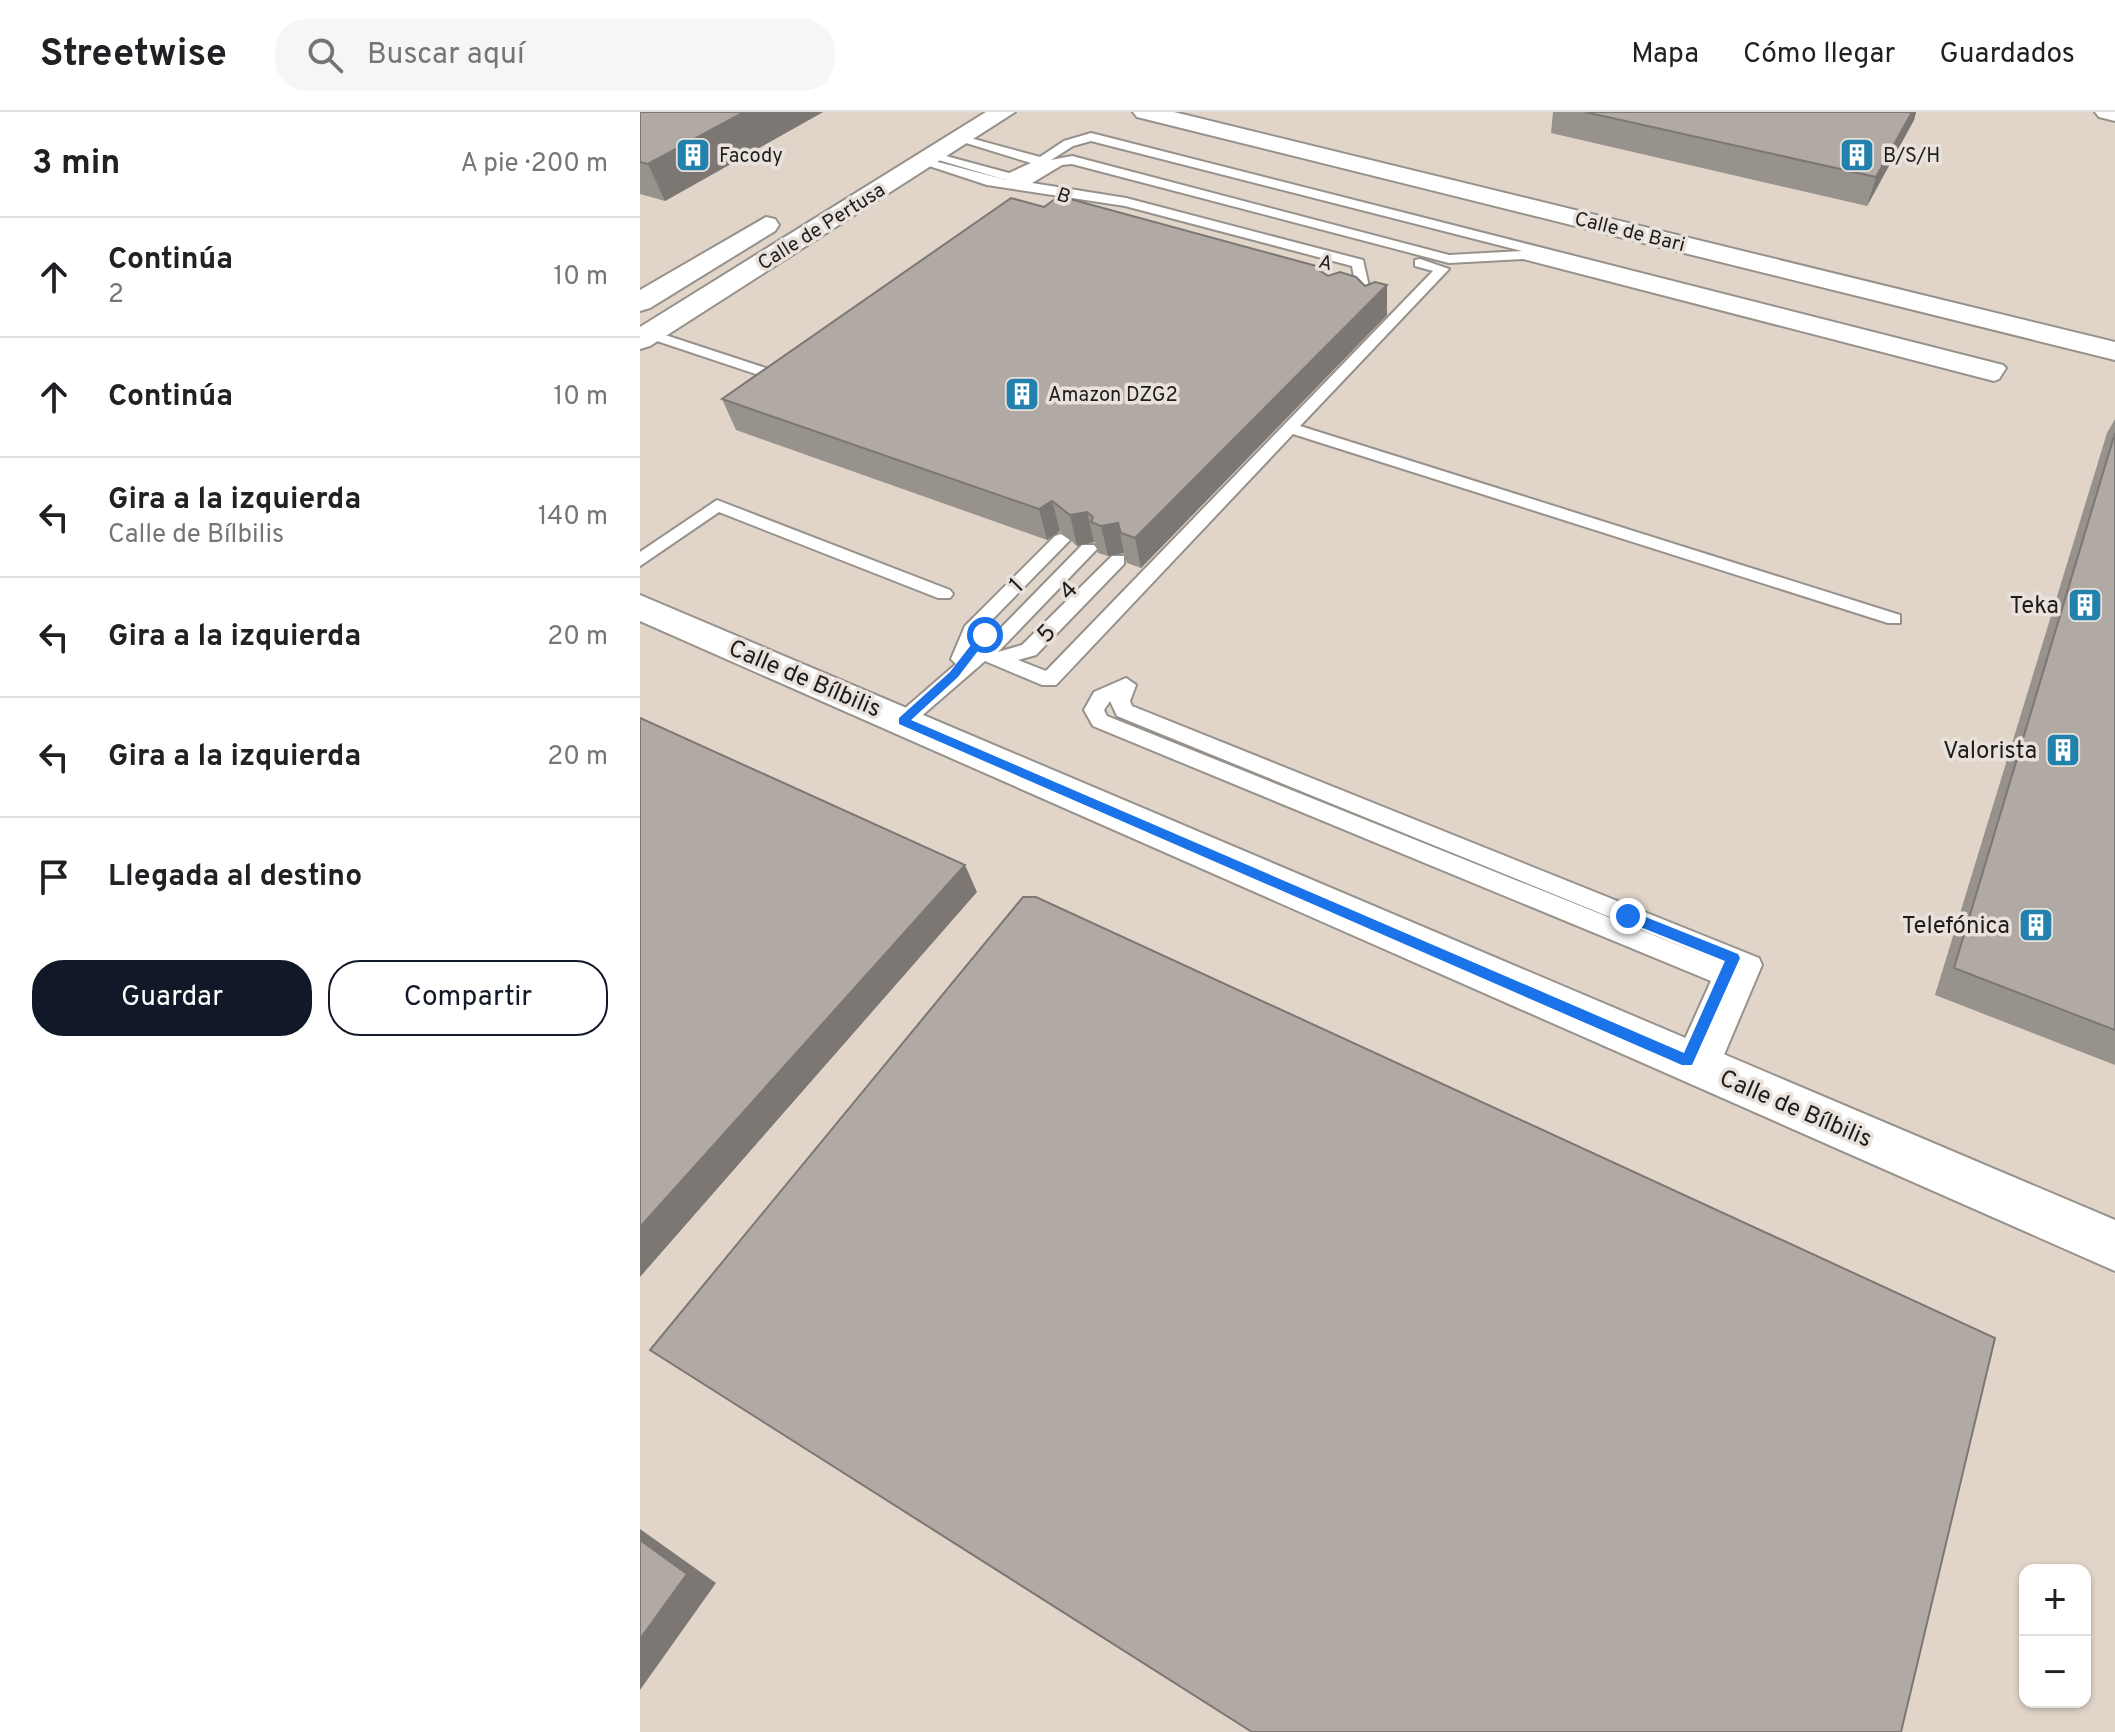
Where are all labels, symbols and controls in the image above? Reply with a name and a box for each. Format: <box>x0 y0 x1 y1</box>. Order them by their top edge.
search box <box>275 19 835 91</box>
text: Streetwise <box>40 31 227 80</box>
icon: search <box>303 33 347 77</box>
text: Buscar aquí <box>367 37 525 74</box>
text: Mapa <box>1631 37 1699 73</box>
text: Cómo llegar <box>1743 37 1895 73</box>
text: Guardados <box>1939 37 2075 73</box>
building icon: Facody <box>674 136 712 174</box>
building icon: B/S/H <box>1838 136 1876 174</box>
text: 3 min <box>32 143 120 186</box>
place label: Facody <box>719 144 783 170</box>
place label: B/S/H <box>1883 144 1940 170</box>
text: A pie · 200 m <box>461 148 608 181</box>
street label: Calle de Pertusa <box>753 178 891 277</box>
street label: B <box>1053 182 1074 211</box>
street label: Calle de Bari <box>1572 207 1687 259</box>
text: Continúa <box>108 242 233 279</box>
street label: A <box>1316 250 1335 278</box>
icon: ahead <box>32 255 76 299</box>
text: 10 m <box>553 261 608 294</box>
text: 2 <box>108 279 124 312</box>
icon: ahead <box>32 375 76 419</box>
building icon: Amazon DZG2 <box>1003 375 1041 413</box>
text: Continúa <box>108 379 233 416</box>
text: 10 m <box>553 381 608 414</box>
place label: Amazon DZG2 <box>1048 383 1178 409</box>
text: Gira a la izquierda <box>108 482 361 519</box>
icon: left <box>32 495 76 539</box>
text: 140 m <box>538 501 608 534</box>
text: Calle de Bílbilis <box>108 519 284 552</box>
street label: 1 <box>1004 573 1031 600</box>
street label: 4 <box>1053 576 1085 607</box>
building icon: Teka <box>2066 586 2104 624</box>
place label: Teka <box>2009 592 2059 622</box>
icon: left <box>32 615 76 659</box>
route start <box>967 617 1003 653</box>
text: Gira a la izquierda <box>108 619 361 656</box>
street label: 5 <box>1031 619 1063 650</box>
text: 20 m <box>547 621 608 654</box>
street label: Calle de Bílbilis <box>723 634 885 725</box>
building icon: Valorista <box>2044 731 2082 769</box>
icon: left <box>32 735 76 779</box>
place label: Valorista <box>1943 737 2037 767</box>
text: Gira a la izquierda <box>108 739 361 776</box>
text: 20 m <box>547 741 608 774</box>
icon: arrive <box>32 855 76 899</box>
text: Llegada al destino <box>108 859 362 896</box>
route end <box>1610 898 1646 934</box>
building icon: Telefónica <box>2017 906 2055 944</box>
place label: Telefónica <box>1902 912 2010 942</box>
button: Guardar <box>32 960 312 1036</box>
button: Compartir <box>328 960 608 1036</box>
street label: Calle de Bílbilis <box>1714 1064 1876 1155</box>
map controls <box>2019 1564 2091 1708</box>
button: + <box>2019 1564 2091 1636</box>
button: − <box>2019 1636 2091 1708</box>

